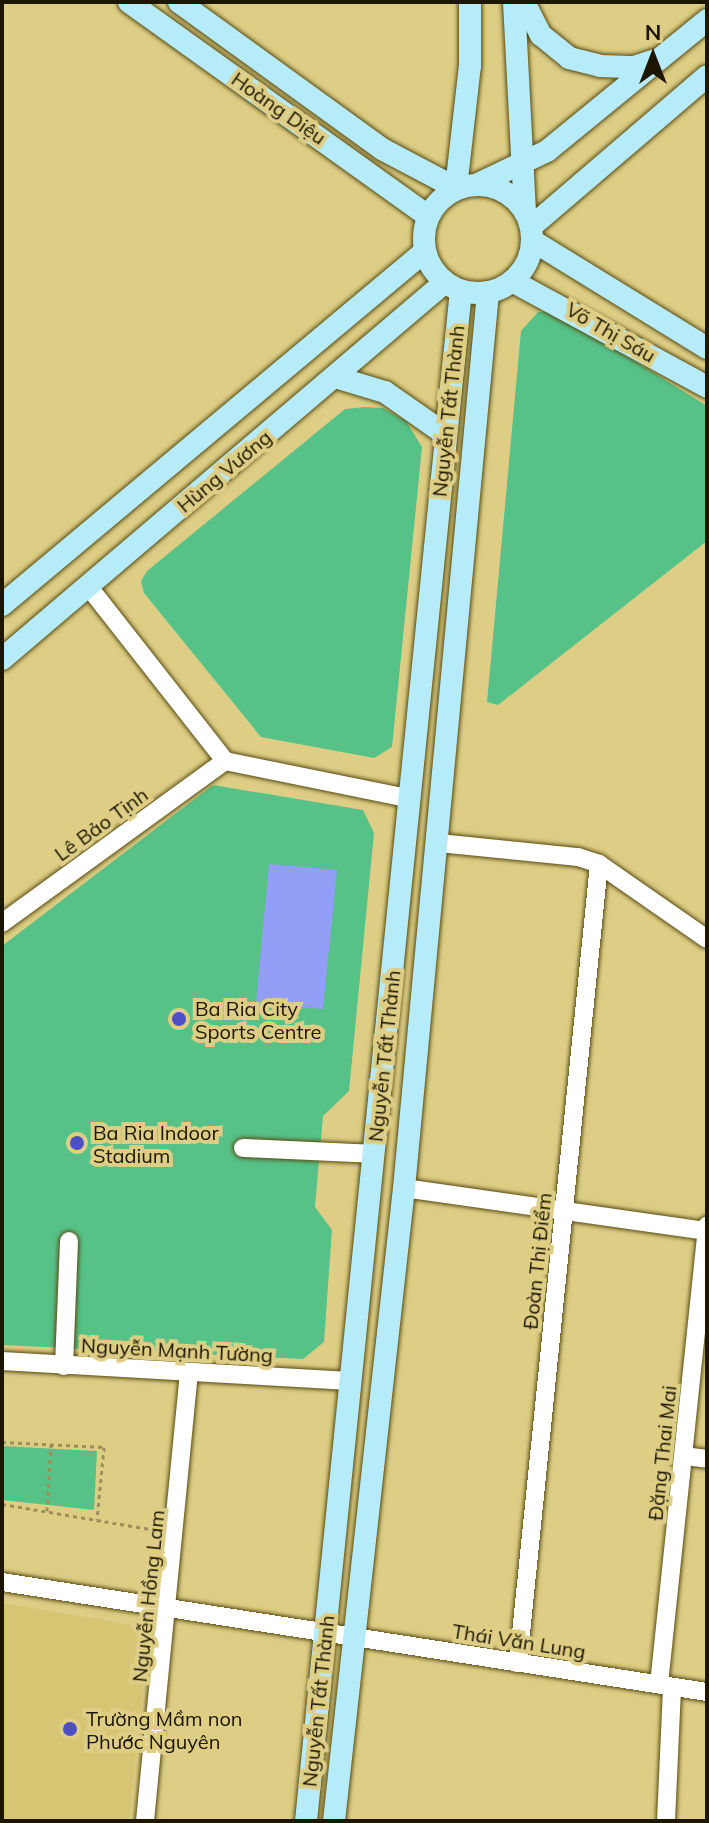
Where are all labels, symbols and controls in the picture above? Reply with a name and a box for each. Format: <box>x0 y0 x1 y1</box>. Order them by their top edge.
north arrow <box>613 16 693 96</box>
text: N <box>645 18 661 46</box>
street label: Hoàng Diệu <box>227 67 331 149</box>
street label: Võ Thị Sáu <box>562 297 660 367</box>
street label: Nguyễn Tất Thành <box>427 324 469 498</box>
street label: Hùng Vương <box>172 425 276 517</box>
street label: Lê Bảo Tịnh <box>50 782 152 866</box>
street label: Nguyễn Tất Thành <box>363 969 405 1143</box>
place label: Ba Ria City Sports Centre <box>195 996 321 1043</box>
marker: Ba Ria City Sports Centre <box>170 1010 188 1028</box>
place label: Ba Ria Indoor Stadium <box>93 1120 219 1167</box>
marker: Ba Ria Indoor Stadium <box>68 1134 86 1152</box>
street label: Đoàn Thị Điểm <box>518 1192 556 1330</box>
street label: Nguyễn Mạnh Tường <box>80 1333 274 1367</box>
street label: Đặng Thai Mai <box>643 1384 681 1522</box>
street label: Nguyễn Hồng Lam <box>127 1509 169 1683</box>
street label: Nguyễn Tất Thành <box>297 1614 339 1788</box>
street label: Thái Văn Lung <box>451 1619 587 1663</box>
place label: Trường Mầm non Phước Nguyên <box>86 1706 243 1753</box>
marker: Trường Mầm non Phước Nguyên <box>61 1720 79 1738</box>

